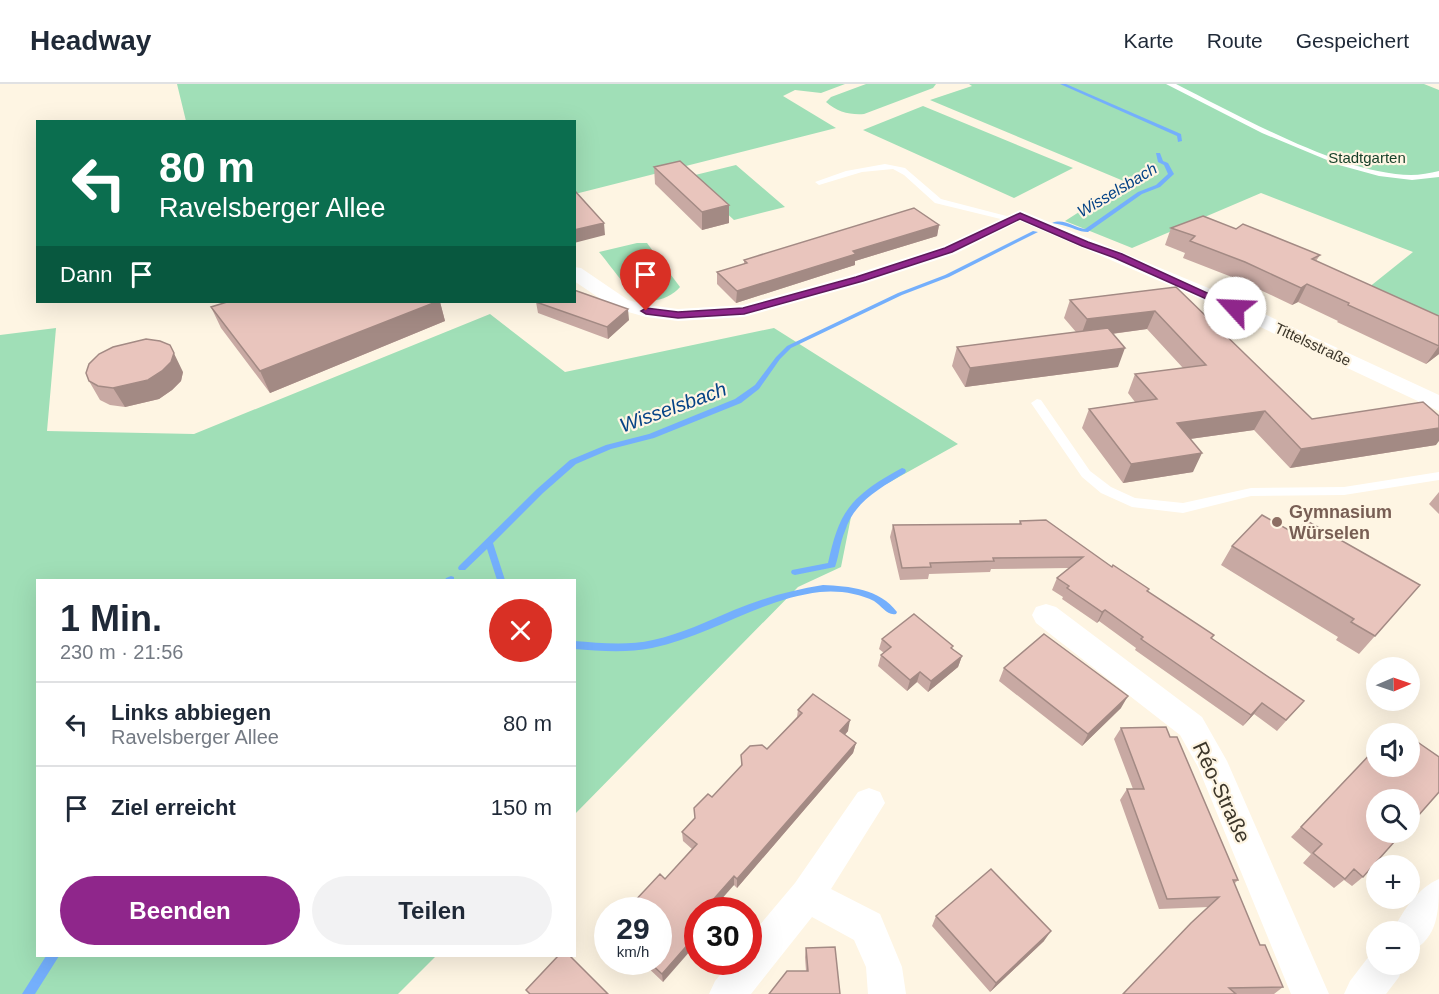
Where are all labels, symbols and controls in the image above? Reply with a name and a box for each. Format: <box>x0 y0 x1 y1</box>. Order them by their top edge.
text: Headway <box>30 25 151 56</box>
text: Karte <box>1124 29 1174 52</box>
text: Route <box>1207 29 1263 52</box>
text: Gespeichert <box>1296 29 1409 52</box>
icon: left <box>60 144 138 222</box>
text: 80 m <box>159 144 255 191</box>
park label: Stadtgarten <box>1328 149 1406 166</box>
water label: Wisselsbach <box>1074 160 1160 220</box>
text: Ravelsberger Allee <box>159 193 386 223</box>
pin <box>620 249 671 311</box>
icon: arrive <box>125 258 158 291</box>
icon: arrive <box>629 258 662 291</box>
text: Dann <box>60 262 113 287</box>
position arrow <box>1203 276 1267 340</box>
street label: Tittelsstraße <box>1272 319 1354 369</box>
water label: Wisselsbach <box>617 377 729 437</box>
place label: Gymnasium Würselen <box>1289 502 1392 543</box>
marker: Gymnasium Würselen <box>1270 515 1284 529</box>
text: 1 Min. <box>60 598 162 639</box>
button: close <box>489 599 552 662</box>
text: 230 m · 21:56 <box>60 641 183 663</box>
north arrow <box>1366 657 1420 711</box>
map controls <box>1366 657 1420 975</box>
text: Links abbiegen <box>111 700 271 725</box>
icon: left <box>60 708 93 741</box>
text: 80 m <box>503 711 552 736</box>
button: sound <box>1366 723 1420 777</box>
text: Ravelsberger Allee <box>111 726 279 748</box>
street label: Réo-Straße <box>1189 738 1255 846</box>
button: search <box>1366 789 1420 843</box>
icon: arrive <box>60 792 93 825</box>
text: Ziel erreicht <box>111 795 236 820</box>
text: 150 m <box>491 795 552 820</box>
button: + <box>1366 855 1420 909</box>
button: Beenden <box>60 876 300 945</box>
button: Teilen <box>312 876 552 945</box>
speed limit sign: 30 <box>684 897 762 975</box>
text: 29 <box>616 912 650 945</box>
button: − <box>1366 921 1420 975</box>
text: km/h <box>617 943 649 960</box>

